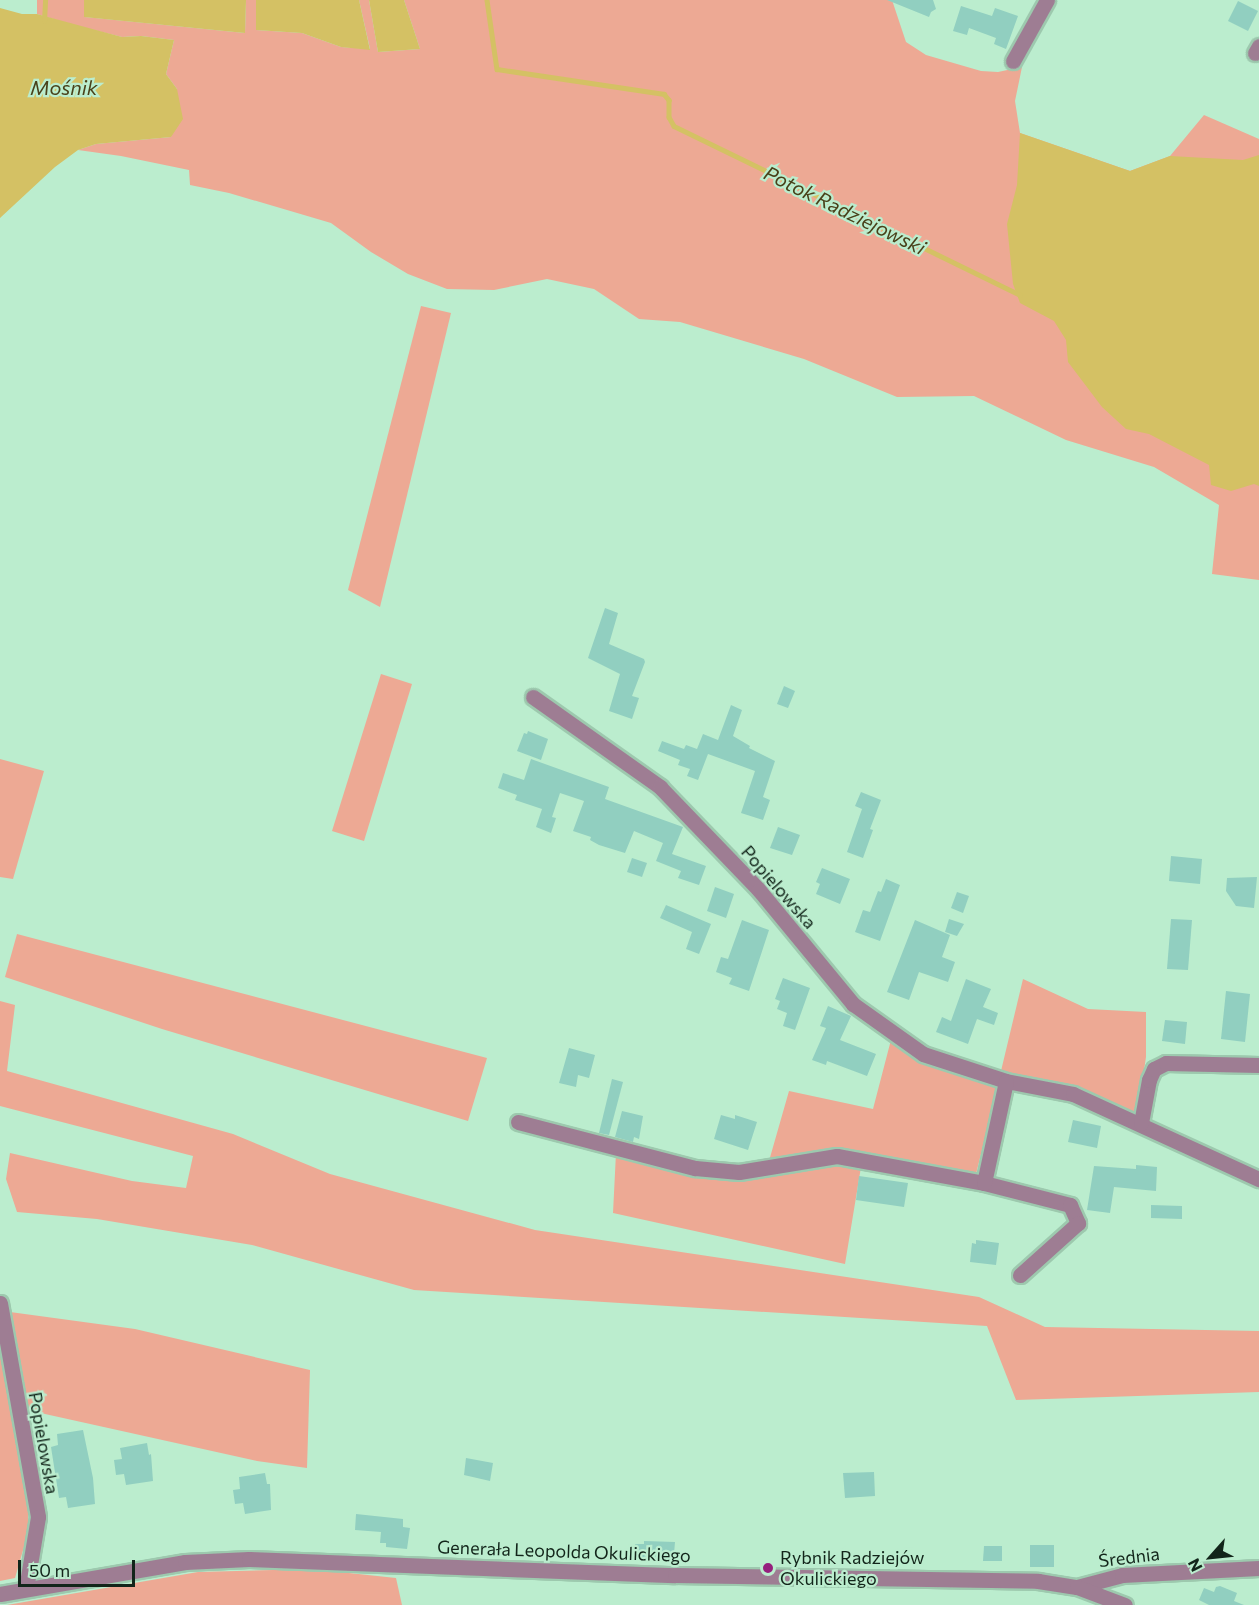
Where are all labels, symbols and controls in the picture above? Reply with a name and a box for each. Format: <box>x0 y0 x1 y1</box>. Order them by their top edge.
water label: Mośnik <box>30 75 98 99</box>
water label: Potok Radziejowski <box>760 160 930 260</box>
street label: Popielowska <box>737 841 821 933</box>
street label: Popielowska <box>24 1390 64 1496</box>
north arrow <box>1181 1527 1241 1587</box>
street label: Generała Leopolda Okulickiego <box>437 1536 691 1566</box>
street label: Średnia <box>1097 1543 1161 1571</box>
place label: Rybnik Radziejów Okulickiego <box>780 1547 924 1590</box>
scale bar <box>21 1548 138 1586</box>
text: N <box>1183 1556 1206 1575</box>
text: 50 m <box>29 1559 70 1581</box>
marker: Rybnik Radziejów Okulickiego <box>761 1561 775 1575</box>

